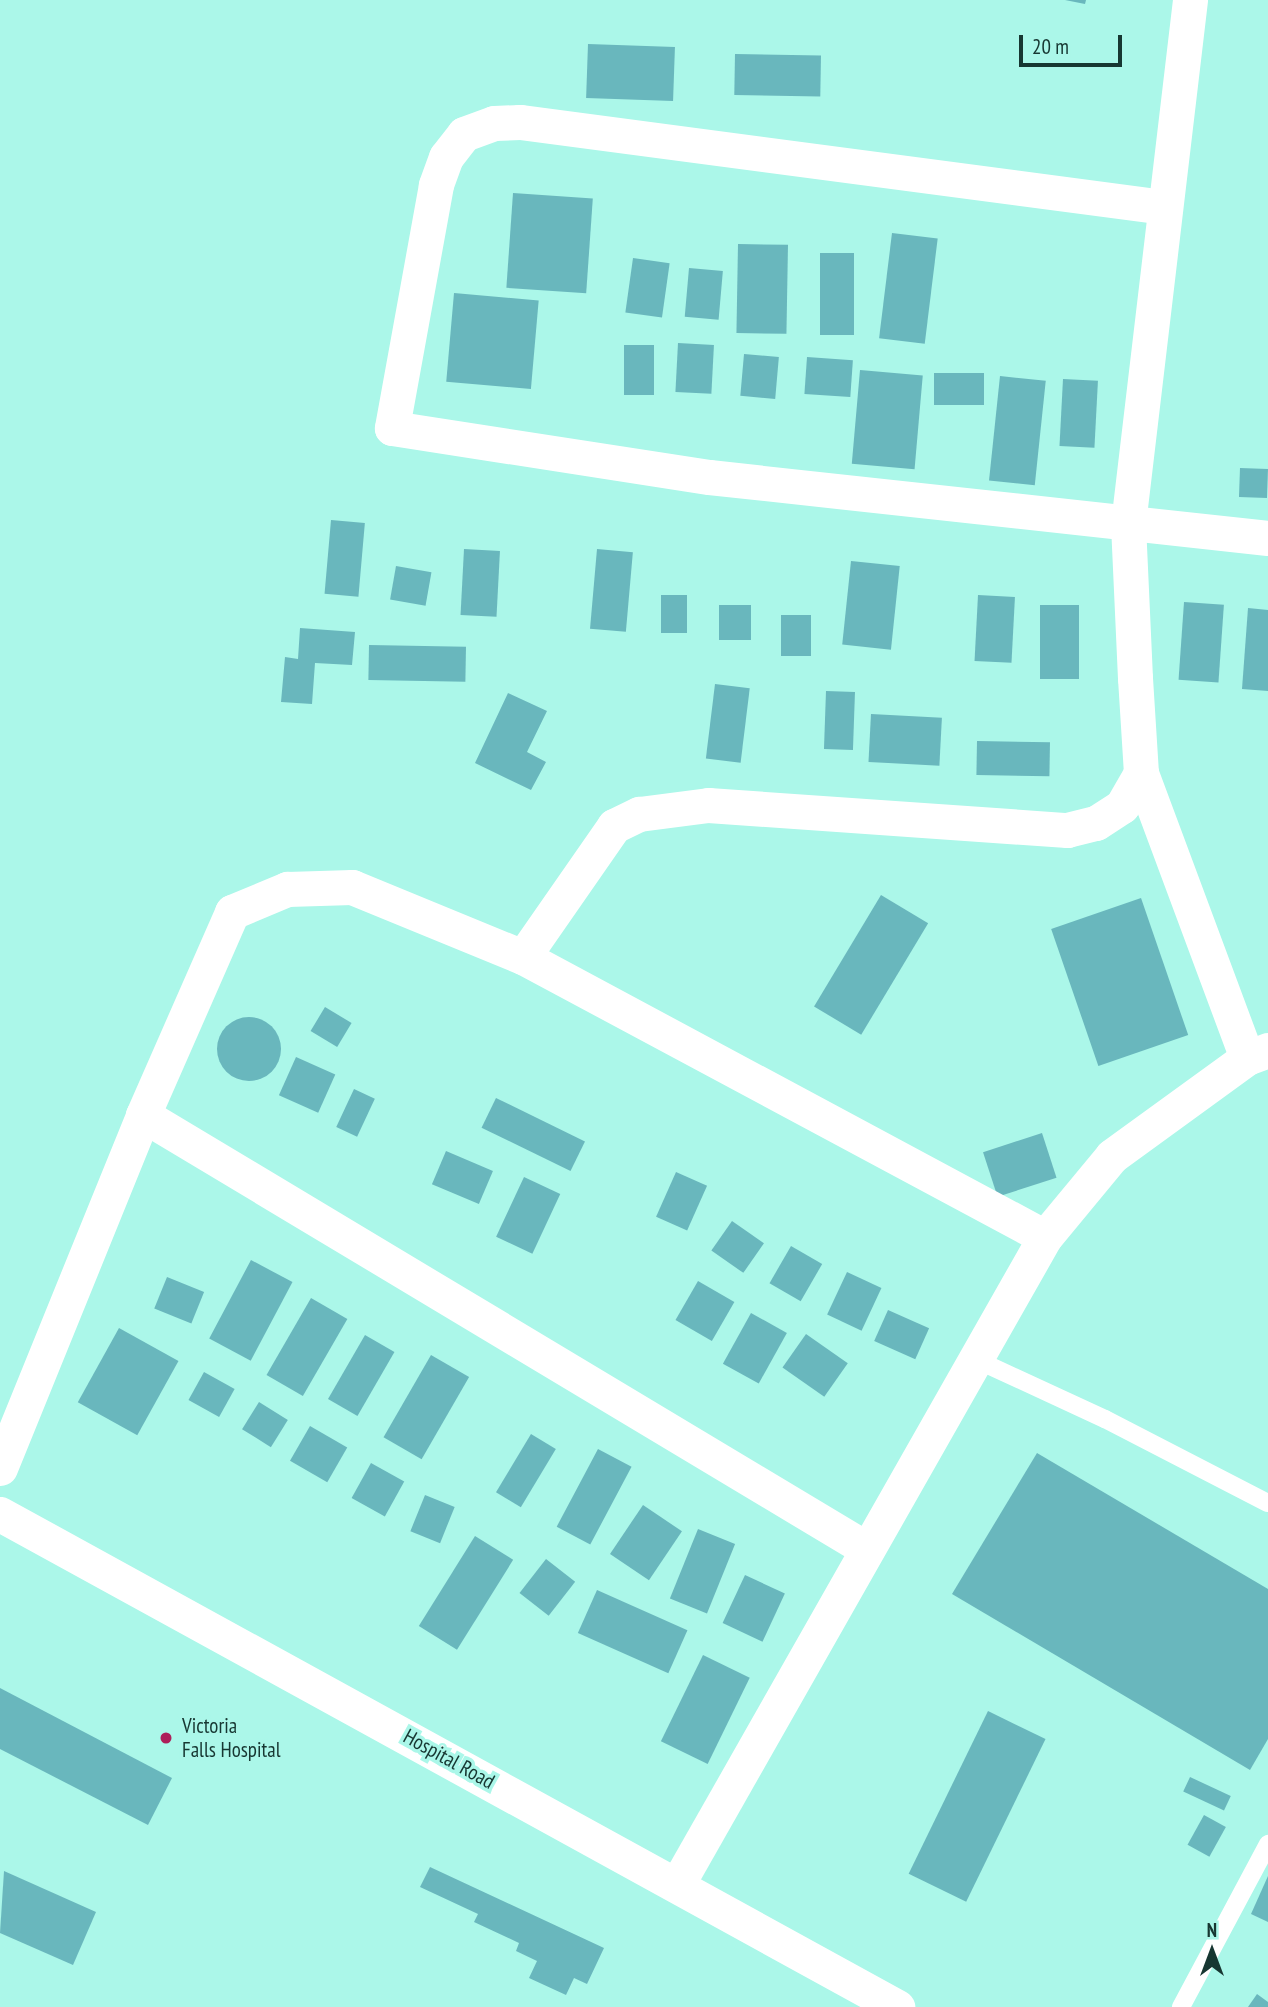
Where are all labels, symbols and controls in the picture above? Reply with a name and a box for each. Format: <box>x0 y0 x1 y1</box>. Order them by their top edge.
scale bar <box>1023 21 1126 65</box>
text: 20 m <box>1032 33 1069 60</box>
place label: Victoria Falls Hospital <box>182 1713 281 1763</box>
street label: Hospital Road <box>399 1724 499 1794</box>
marker: Victoria Falls Hospital <box>156 1728 176 1748</box>
north arrow <box>1177 1916 1247 1986</box>
text: N <box>1207 1918 1217 1942</box>

